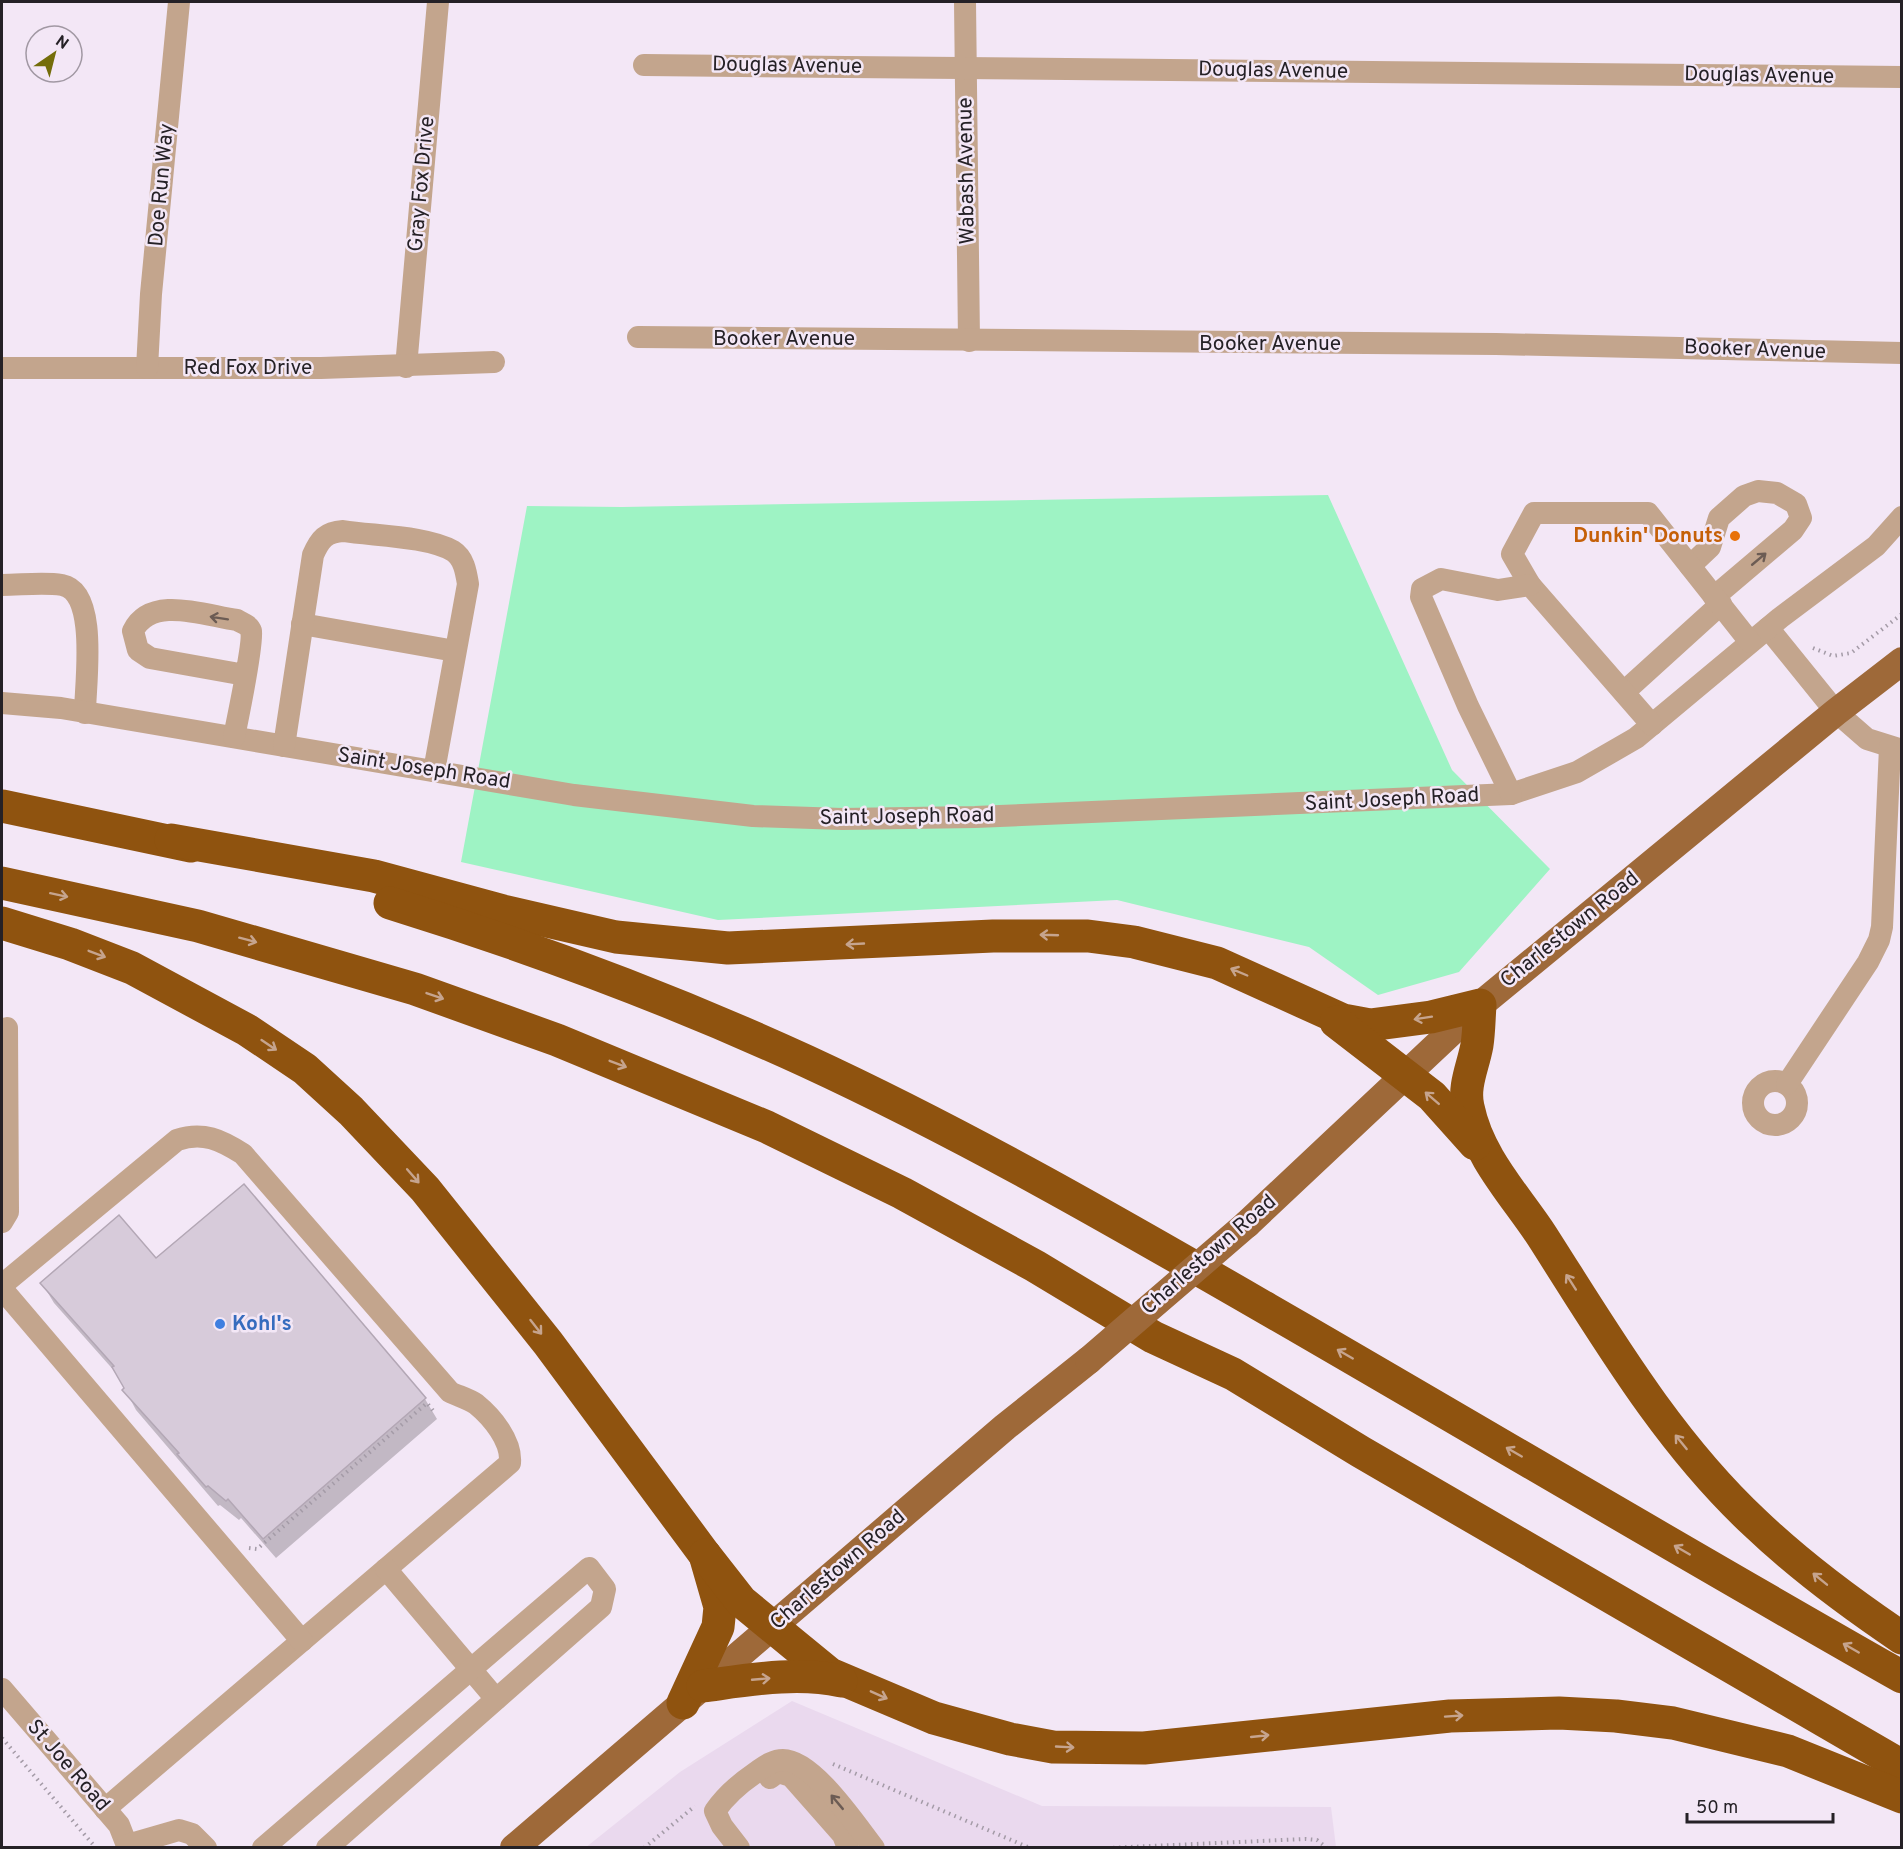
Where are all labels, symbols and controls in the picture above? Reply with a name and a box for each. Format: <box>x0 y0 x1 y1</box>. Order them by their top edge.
north arrow <box>24 24 84 84</box>
text: N <box>51 32 72 55</box>
street label: Douglas Avenue <box>712 51 862 81</box>
street label: Douglas Avenue <box>1198 56 1348 86</box>
street label: Douglas Avenue <box>1684 61 1834 91</box>
street label: Wabash Avenue <box>952 97 982 245</box>
street label: Gray Fox Drive <box>403 115 441 253</box>
street label: Doe Run Way <box>143 122 181 248</box>
street label: Booker Avenue <box>713 326 855 353</box>
street label: Booker Avenue <box>1199 331 1341 358</box>
street label: Booker Avenue <box>1683 334 1827 366</box>
street label: Red Fox Drive <box>184 355 312 382</box>
place label: Dunkin' Donuts <box>1573 523 1723 550</box>
marker: Dunkin' Donuts <box>1728 529 1742 543</box>
one-way arrow <box>1751 552 1766 566</box>
one-way arrow <box>210 612 229 623</box>
street label: Saint Joseph Road <box>336 742 512 796</box>
street label: Saint Joseph Road <box>1304 782 1480 818</box>
street label: Saint Joseph Road <box>819 802 995 832</box>
street label: Charlestown Road <box>1495 866 1645 994</box>
one-way arrow <box>48 890 68 901</box>
one-way arrow <box>1040 929 1060 941</box>
one-way arrow <box>239 935 258 946</box>
one-way arrow <box>845 939 865 950</box>
one-way arrow <box>87 950 106 961</box>
one-way arrow <box>1231 966 1249 977</box>
one-way arrow <box>425 991 444 1002</box>
one-way arrow <box>1414 1013 1433 1024</box>
one-way arrow <box>260 1039 277 1051</box>
one-way arrow <box>608 1059 627 1070</box>
one-way arrow <box>1425 1091 1440 1105</box>
one-way arrow <box>406 1168 420 1183</box>
street label: Charlestown Road <box>1136 1189 1282 1321</box>
one-way arrow <box>1565 1274 1577 1291</box>
place label: Kohl's <box>232 1311 292 1338</box>
marker: Kohl's <box>213 1317 227 1331</box>
one-way arrow <box>529 1319 542 1335</box>
one-way arrow <box>1337 1348 1354 1360</box>
one-way arrow <box>1675 1435 1688 1451</box>
one-way arrow <box>1506 1445 1523 1457</box>
street label: Charlestown Road <box>765 1504 911 1636</box>
one-way arrow <box>1674 1543 1691 1555</box>
one-way arrow <box>1813 1572 1828 1586</box>
one-way arrow <box>1843 1642 1860 1654</box>
one-way arrow <box>751 1673 770 1684</box>
one-way arrow <box>869 1690 887 1701</box>
one-way arrow <box>1443 1711 1463 1722</box>
street label: St Joe Road <box>21 1714 115 1818</box>
one-way arrow <box>1249 1731 1269 1742</box>
one-way arrow <box>1055 1742 1075 1753</box>
scale bar <box>1687 1786 1832 1824</box>
one-way arrow <box>830 1795 844 1810</box>
text: 50 m <box>1696 1797 1738 1820</box>

